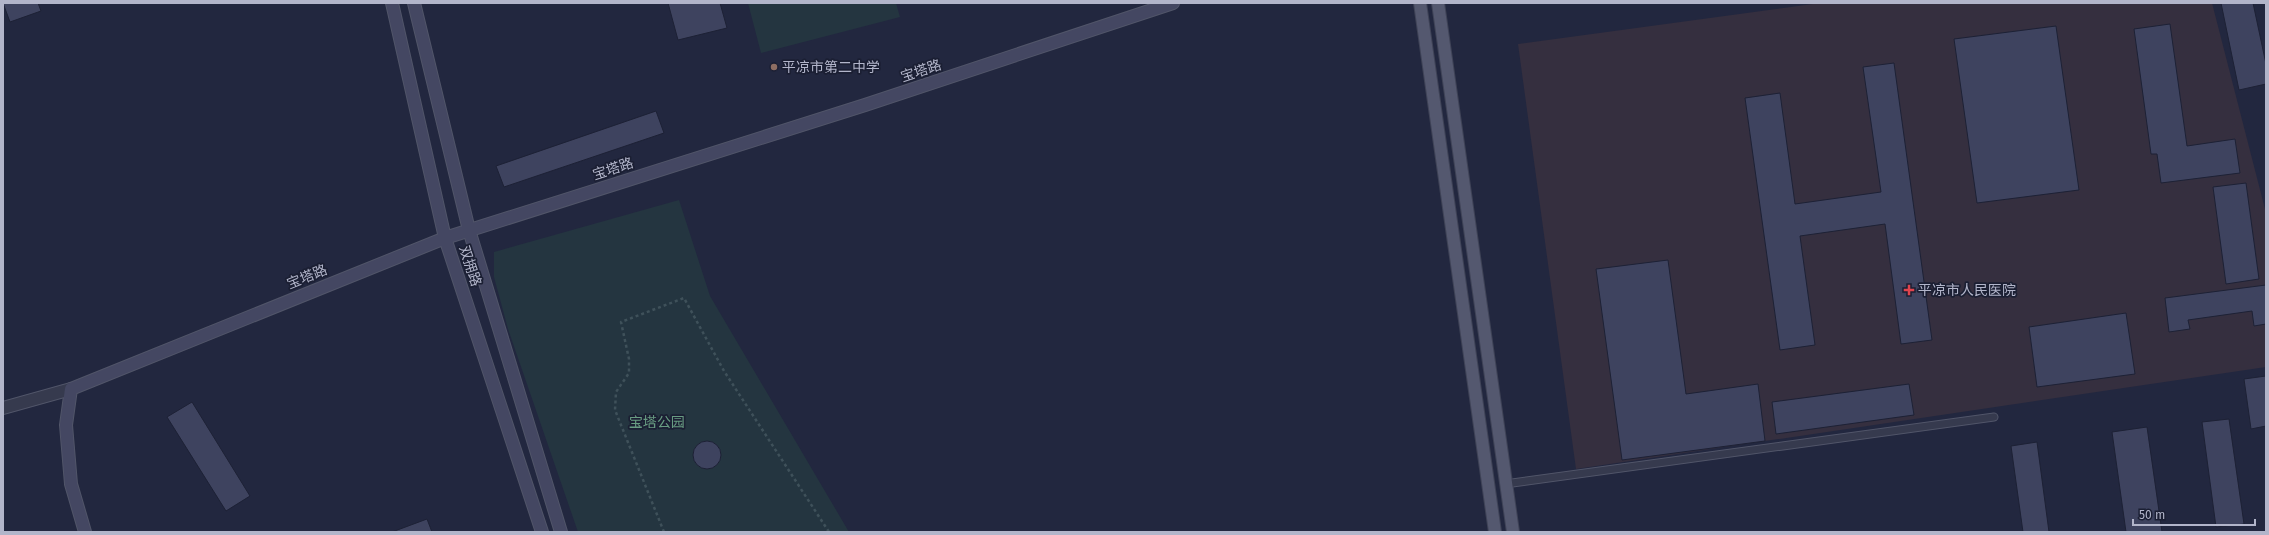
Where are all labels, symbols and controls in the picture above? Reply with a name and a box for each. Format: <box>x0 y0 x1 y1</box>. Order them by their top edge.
street label: 宝塔路 <box>898 56 944 86</box>
place label: 平凉市第二中学 <box>782 59 880 76</box>
marker: 平凉市第二中学 <box>769 62 779 72</box>
street label: 宝塔路 <box>590 154 636 184</box>
street label: 双拥路 <box>455 243 485 289</box>
street label: 宝塔路 <box>284 261 330 293</box>
place label: 平凉市人民医院 <box>1918 282 2016 299</box>
marker: 平凉市人民医院 <box>1903 284 1915 296</box>
park label: 宝塔公园 <box>629 414 685 431</box>
scale bar <box>2133 501 2255 527</box>
text: 50 m <box>2139 508 2165 522</box>

